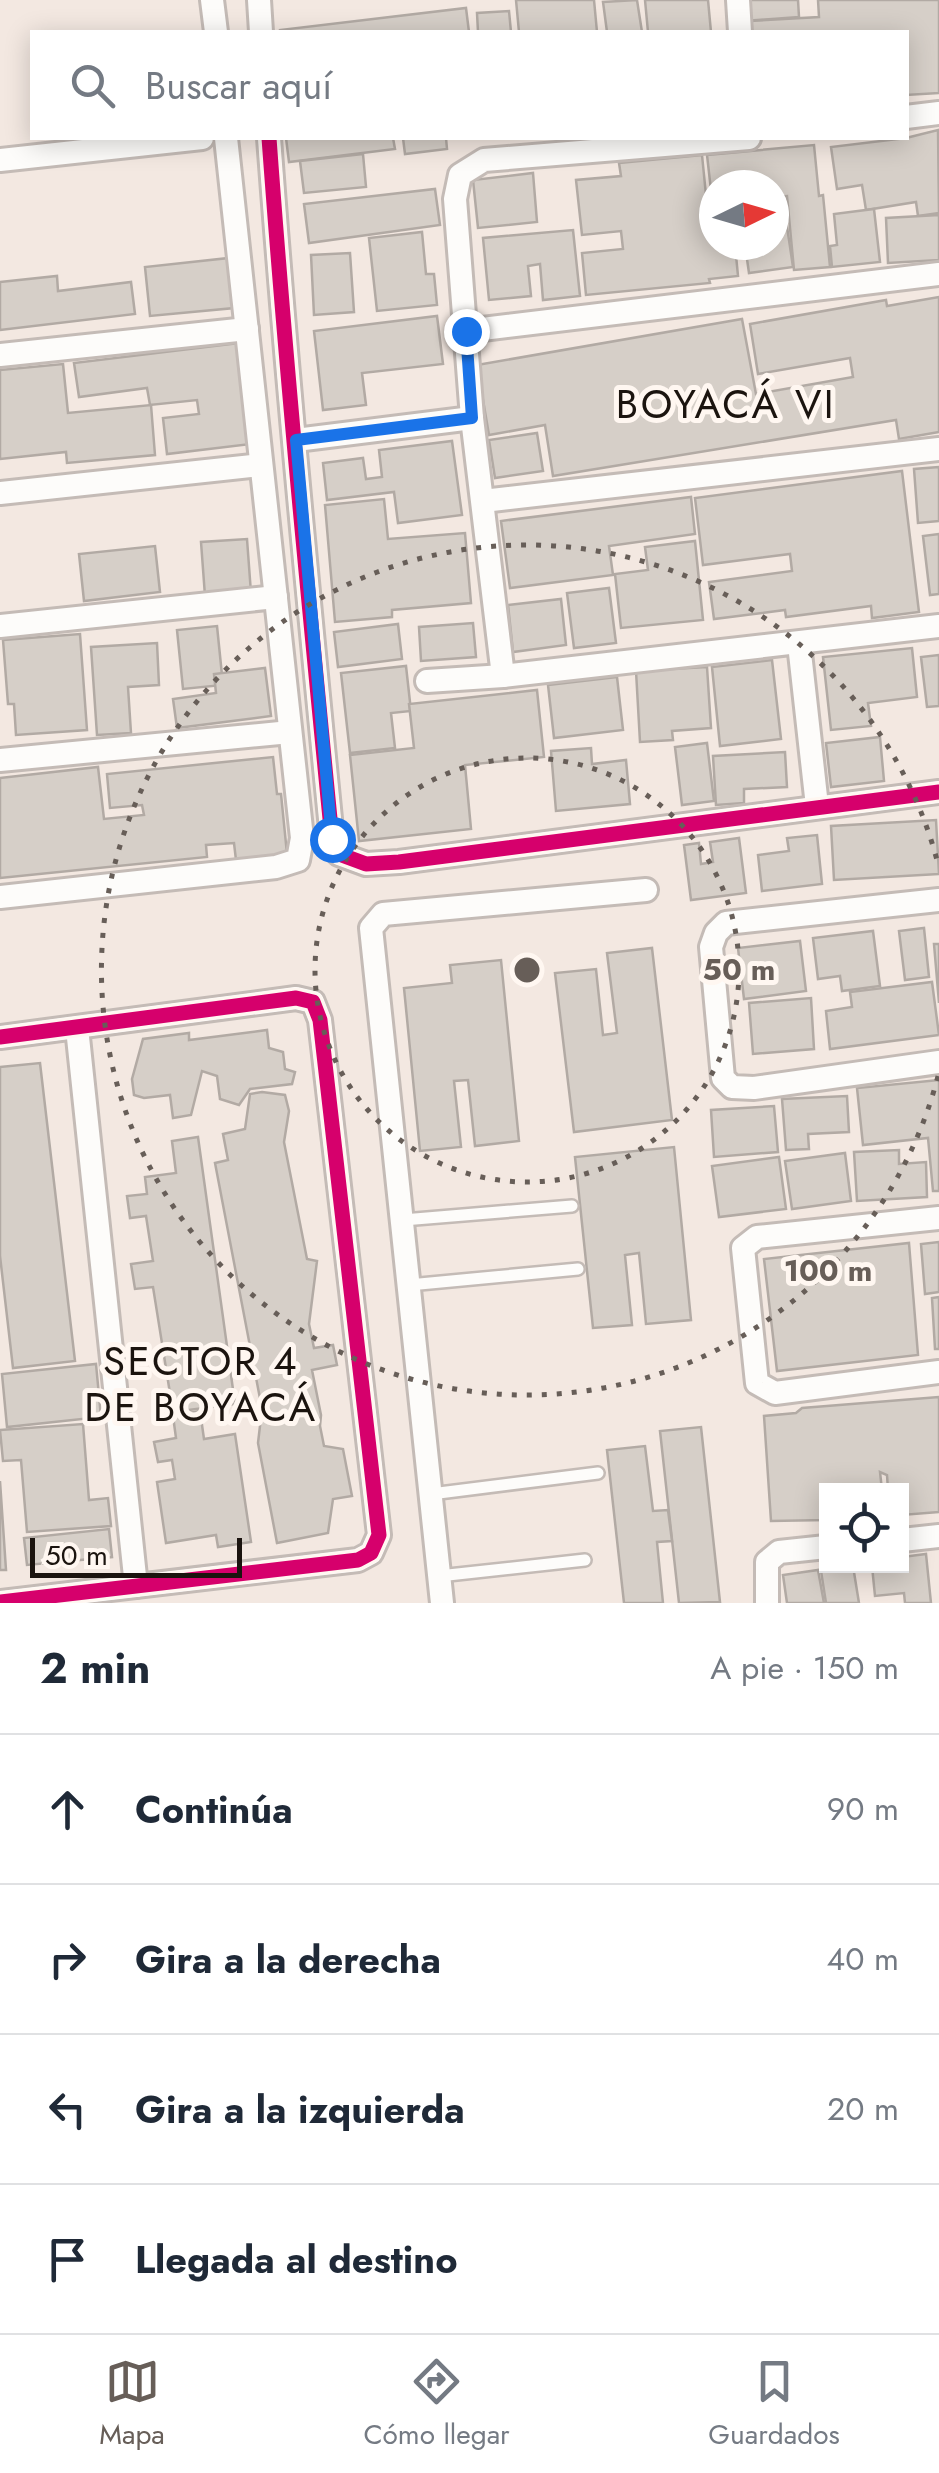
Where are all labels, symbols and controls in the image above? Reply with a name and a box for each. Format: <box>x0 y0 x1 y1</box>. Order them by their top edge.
search box <box>30 30 909 140</box>
icon: search <box>65 58 120 113</box>
text: Buscar aquí <box>145 58 332 113</box>
north arrow <box>699 170 789 260</box>
route end <box>444 309 490 355</box>
district label: BOYACÁ VI <box>616 375 836 433</box>
route start <box>310 817 356 863</box>
text: 50 m <box>703 948 775 991</box>
centre of rings <box>509 952 545 988</box>
text: 100 m <box>784 1249 872 1292</box>
district label: SECTOR 4 DE BOYACÁ <box>84 1332 318 1436</box>
map controls <box>819 1483 909 1573</box>
button: locate <box>819 1483 909 1573</box>
scale bar <box>30 1533 242 1578</box>
text: 50 m <box>45 1535 108 1576</box>
text: 2 min <box>40 1638 150 1699</box>
text: A pie · 150 m <box>710 1645 899 1691</box>
icon: ahead <box>40 1782 95 1837</box>
text: Continúa <box>135 1782 293 1837</box>
text: 90 m <box>827 1786 899 1832</box>
icon: right <box>40 1932 95 1987</box>
text: Gira a la derecha <box>135 1932 441 1987</box>
text: 40 m <box>827 1936 899 1982</box>
icon: left <box>40 2082 95 2137</box>
text: Gira a la izquierda <box>135 2082 465 2137</box>
text: 20 m <box>827 2086 899 2132</box>
icon: arrive <box>40 2232 95 2287</box>
text: Llegada al destino <box>135 2232 458 2287</box>
tab: Mapa <box>99 2354 165 2455</box>
tab: Cómo llegar <box>363 2354 510 2455</box>
tab: Guardados <box>708 2354 840 2455</box>

